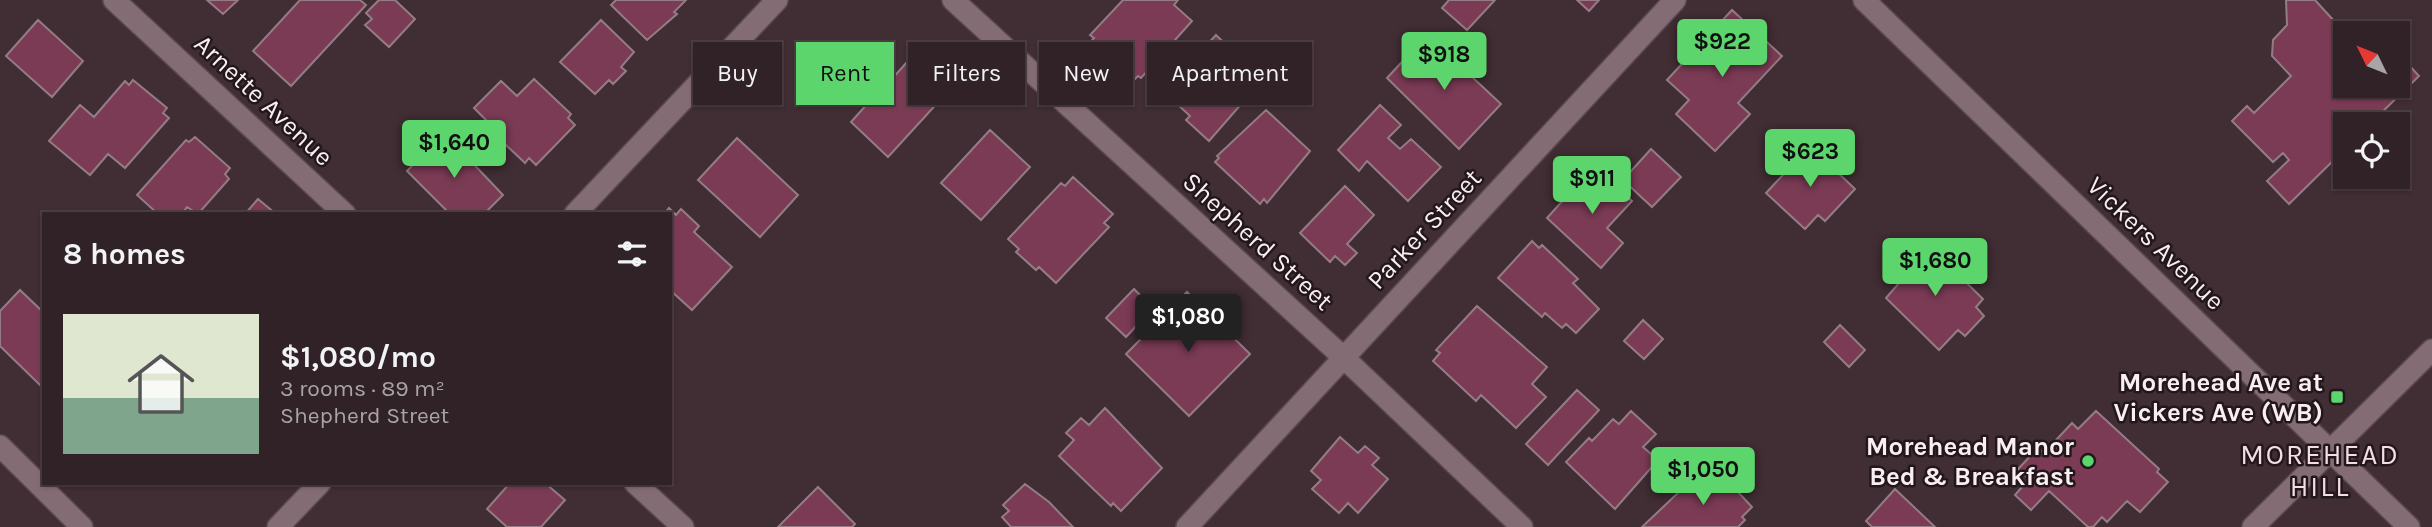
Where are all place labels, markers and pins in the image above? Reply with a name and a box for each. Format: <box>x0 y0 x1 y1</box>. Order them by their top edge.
pin: $922 <box>1681 20 1763 79</box>
pin: $918 <box>1403 32 1485 92</box>
pin: $1,640 <box>397 120 511 180</box>
pin: $623 <box>1769 130 1851 189</box>
pin: $911 <box>1551 156 1633 216</box>
pin: $1,680 <box>1878 238 1992 298</box>
pin: $1,080 <box>1131 294 1245 354</box>
place label: Morehead Ave at Vickers Ave (WB) <box>2114 367 2323 428</box>
marker: Morehead Ave at Vickers Ave (WB) <box>2329 389 2345 405</box>
place label: Morehead Manor Bed & Breakfast <box>1866 431 2075 492</box>
pin: $1,050 <box>1646 448 1760 507</box>
marker: Morehead Manor Bed & Breakfast <box>2080 453 2096 469</box>

